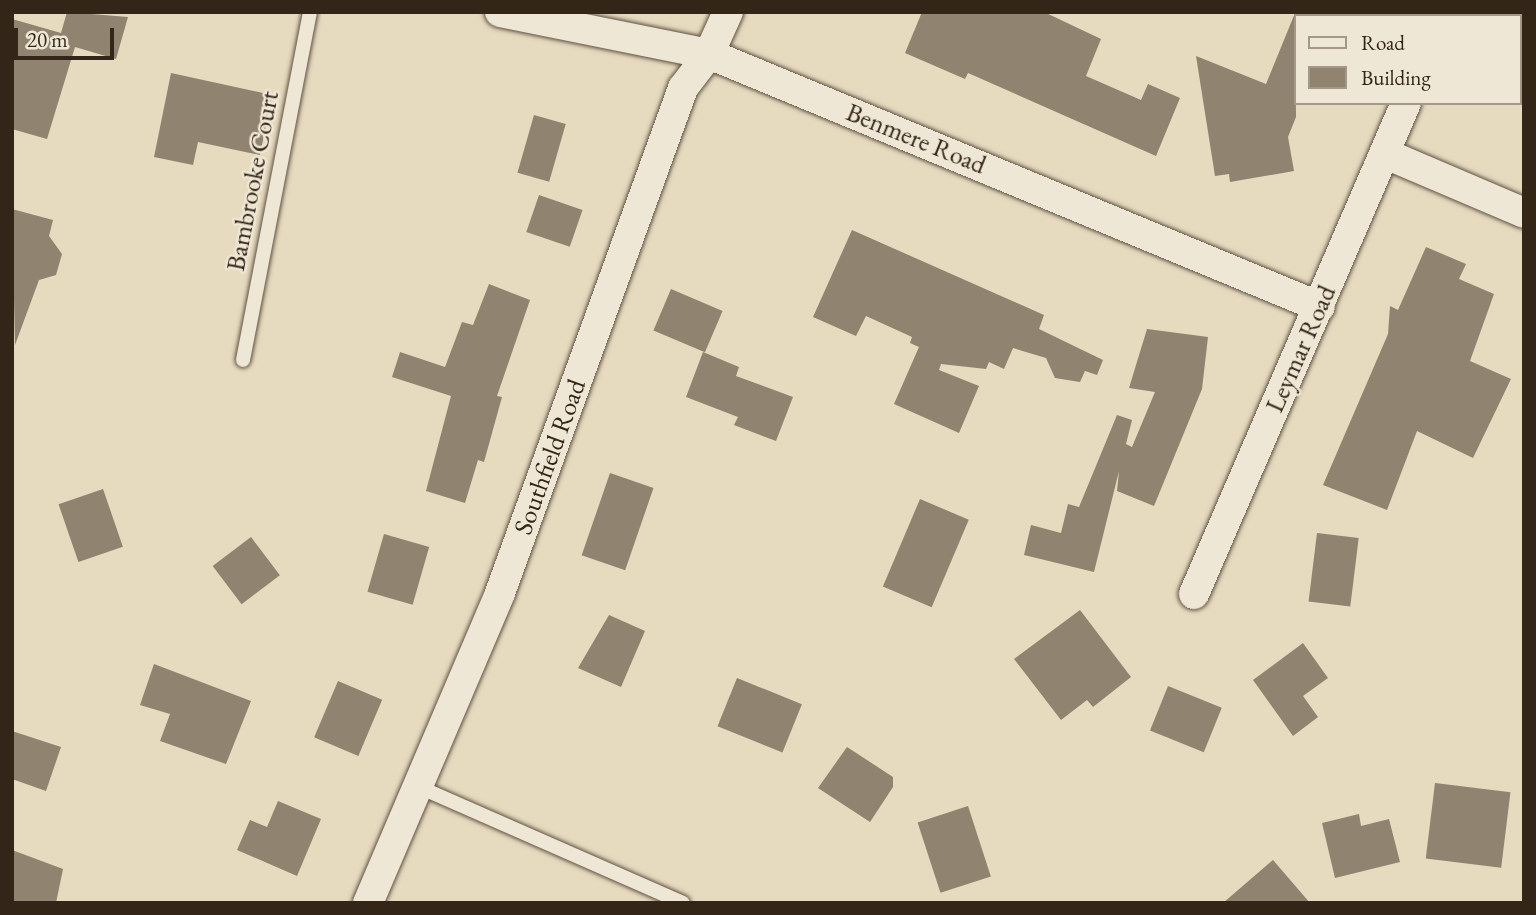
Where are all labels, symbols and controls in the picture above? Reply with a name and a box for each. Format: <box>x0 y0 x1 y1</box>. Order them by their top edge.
scale bar <box>18 14 117 58</box>
legend <box>1294 14 1522 105</box>
text: 20 m <box>27 26 68 53</box>
text: Road <box>1361 29 1405 56</box>
text: Building <box>1361 64 1431 91</box>
street label: Bambrooke Court <box>220 88 286 274</box>
street label: Benmere Road <box>842 97 990 181</box>
street label: Leymar Road <box>1259 281 1343 417</box>
street label: Southfield Road <box>507 375 593 539</box>

